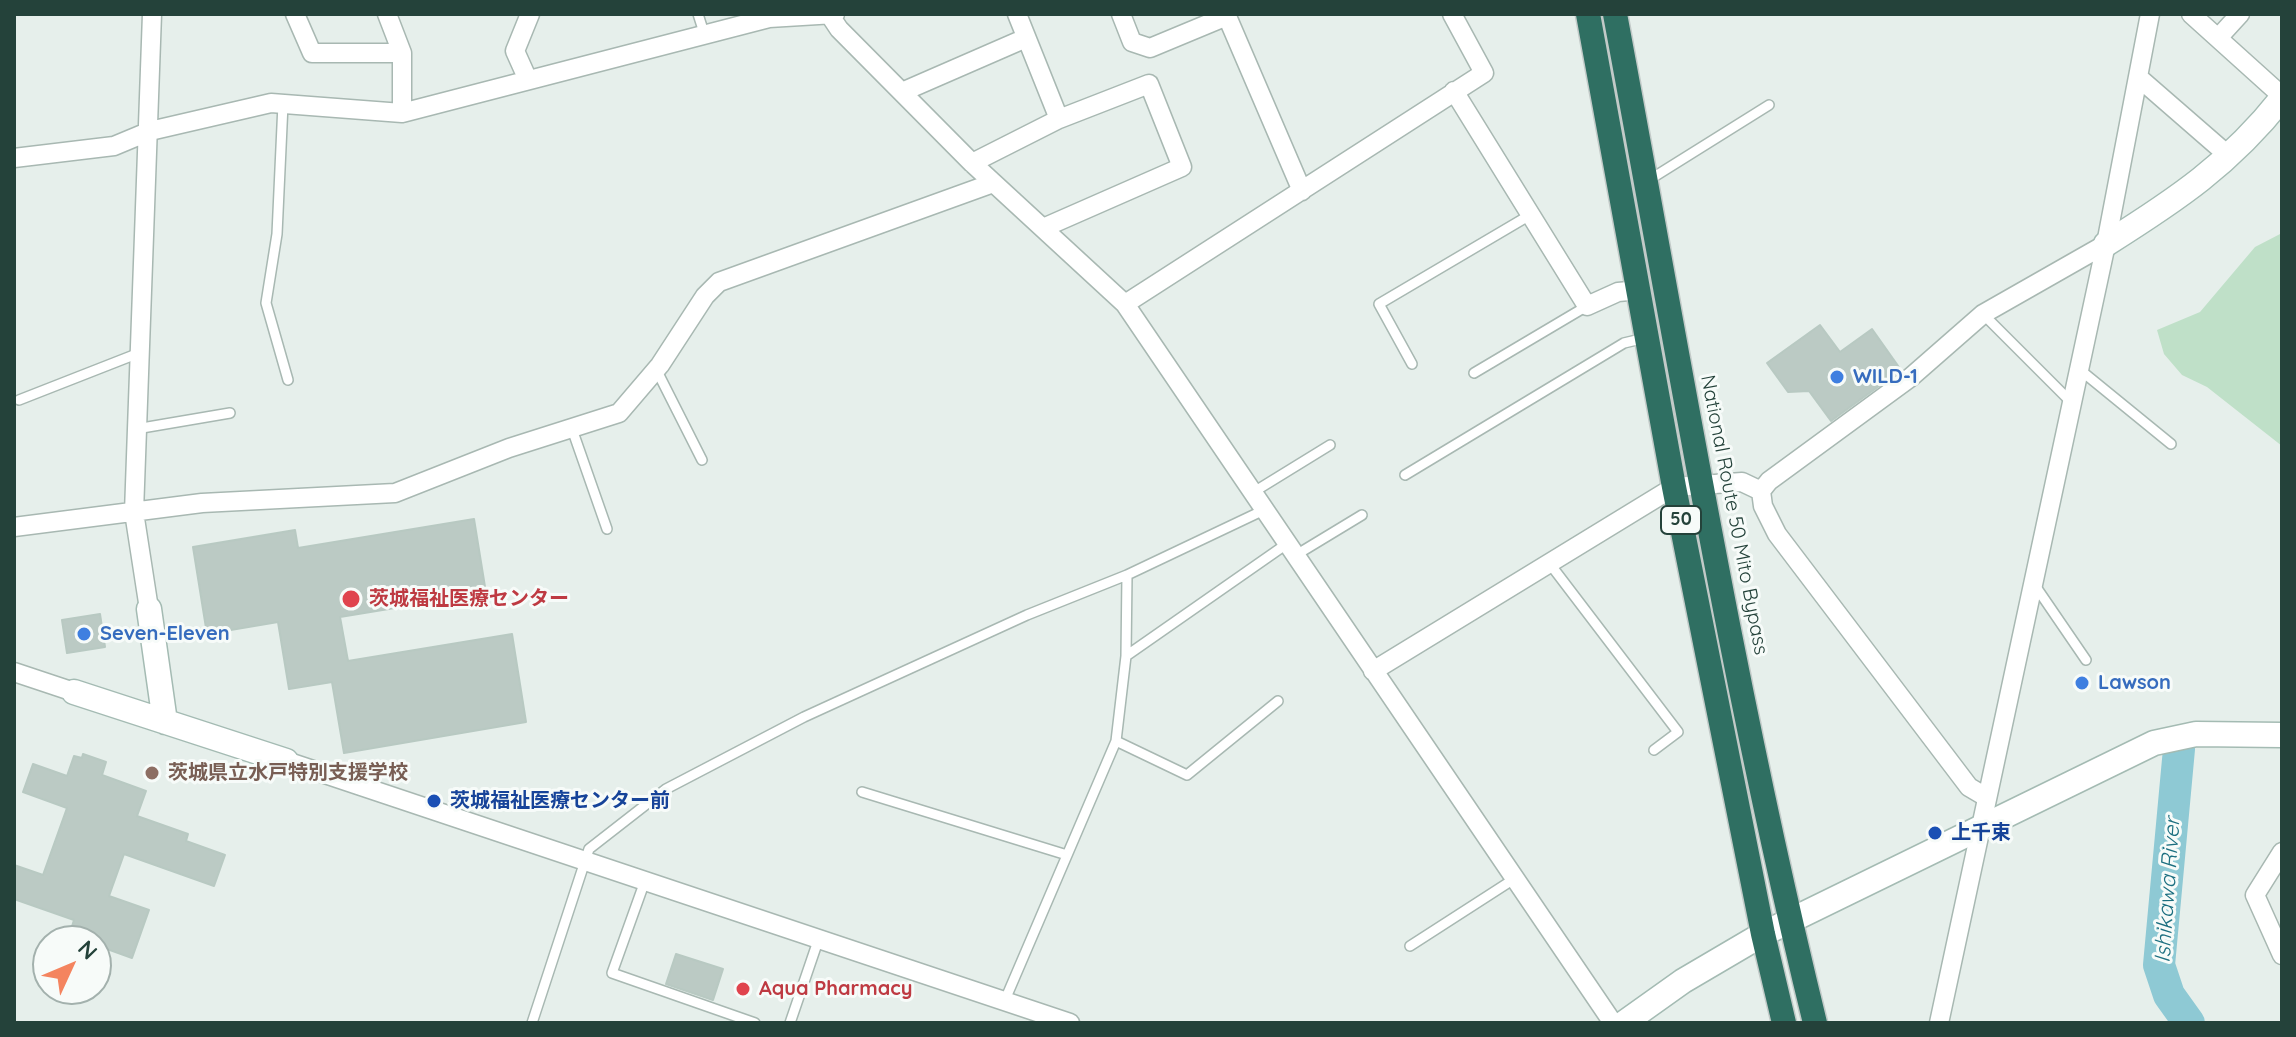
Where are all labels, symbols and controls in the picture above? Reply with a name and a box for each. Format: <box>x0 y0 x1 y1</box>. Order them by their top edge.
place label: WILD-1 <box>1853 365 1918 389</box>
marker: WILD-1 <box>1828 368 1846 386</box>
street label: National Route 50 Mito Bypass <box>1695 373 1773 657</box>
road number: 50 <box>1661 506 1701 534</box>
place label: 茨城福祉医療センター <box>369 587 569 611</box>
marker: 茨城福祉医療センター <box>340 588 362 610</box>
place label: Seven-Eleven <box>100 622 230 646</box>
marker: Seven-Eleven <box>75 625 93 643</box>
place label: Lawson <box>2098 671 2171 695</box>
marker: Lawson <box>2073 674 2091 692</box>
place label: 茨城県立水戸特別支援学校 <box>168 761 408 785</box>
marker: 茨城県立水戸特別支援学校 <box>143 764 161 782</box>
place label: 茨城福祉医療センター前 <box>450 789 670 813</box>
marker: 茨城福祉医療センター前 <box>425 792 443 810</box>
water label: Ishikawa River <box>2150 816 2186 964</box>
place label: 上千束 <box>1951 821 2011 845</box>
marker: 上千束 <box>1926 824 1944 842</box>
north arrow <box>32 925 112 1005</box>
text: N <box>72 934 104 965</box>
place label: Aqua Pharmacy <box>759 977 912 1001</box>
marker: Aqua Pharmacy <box>734 980 752 998</box>

